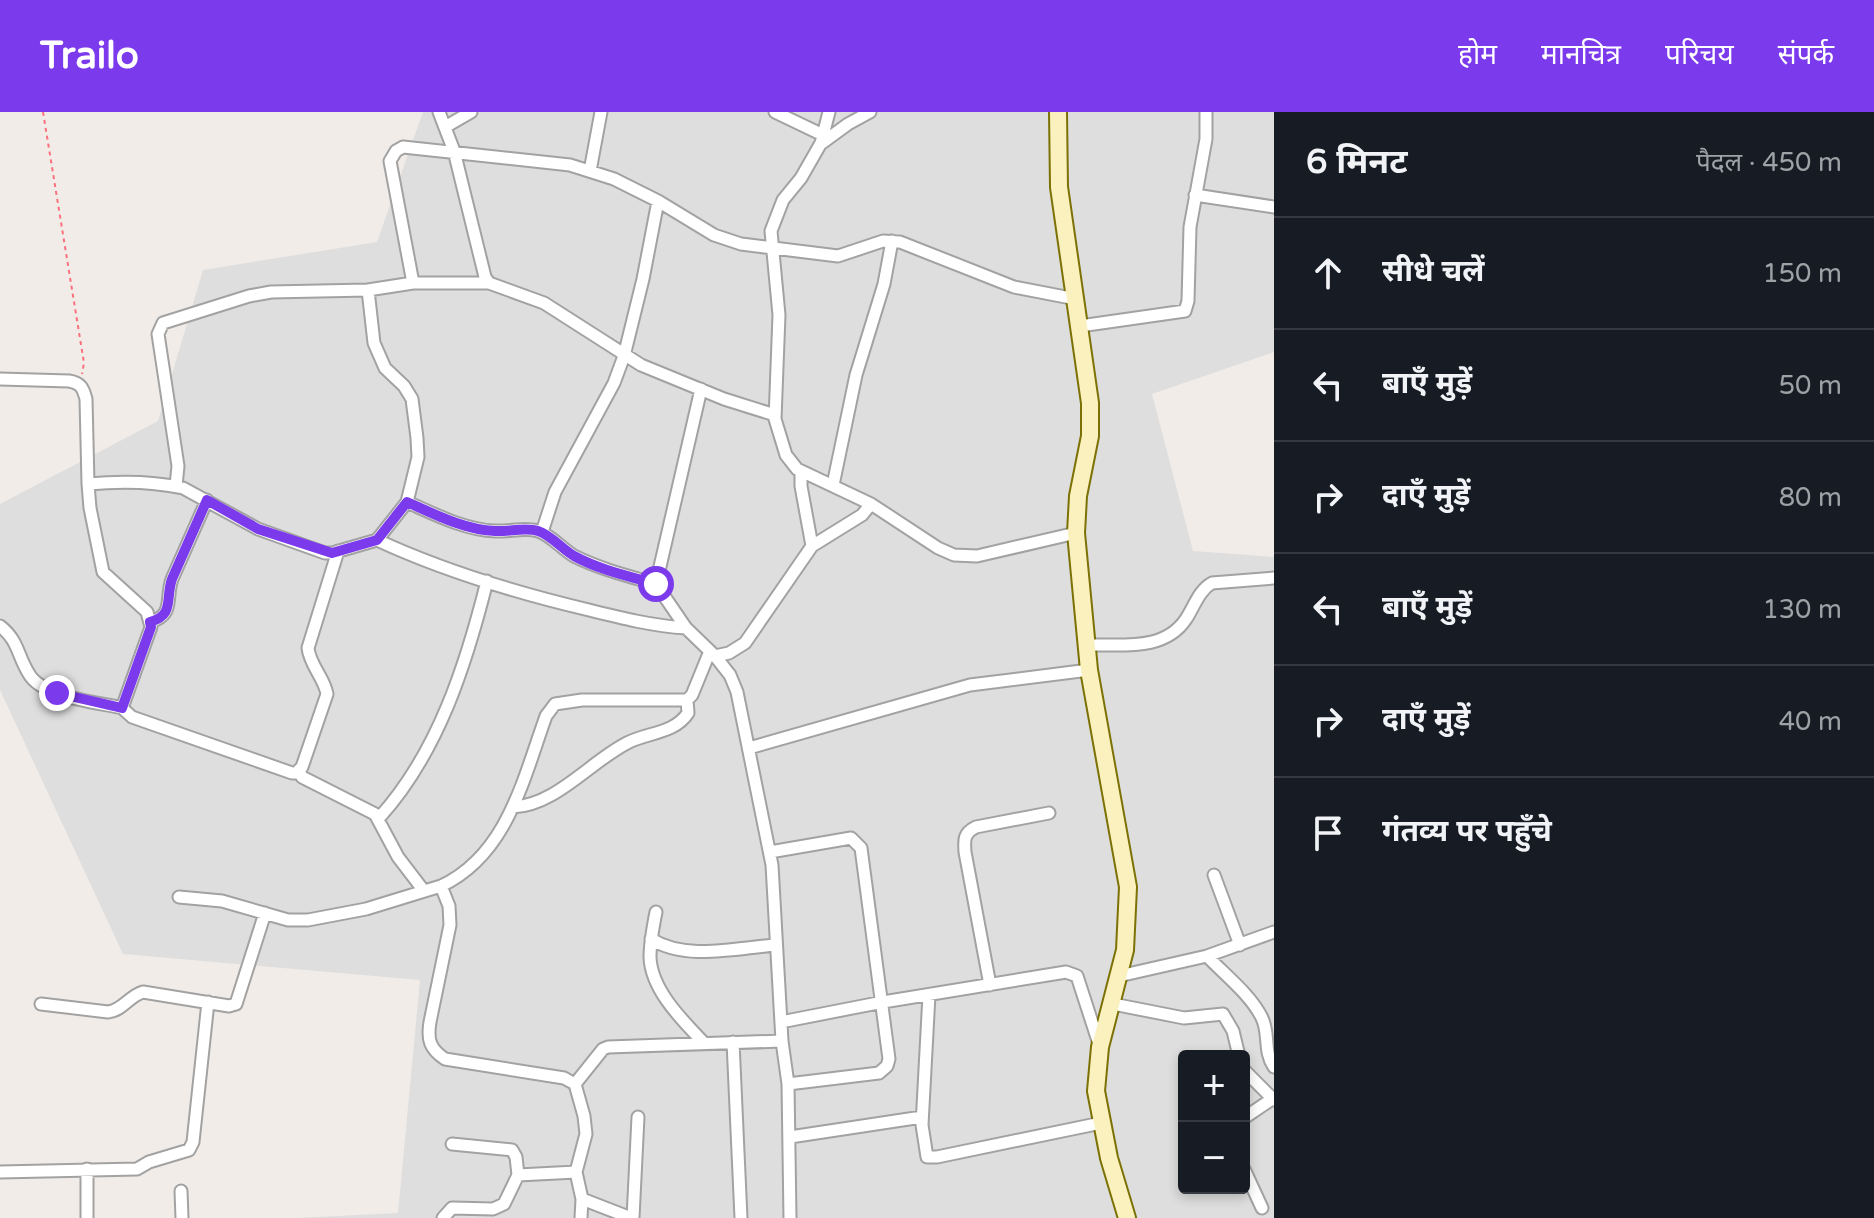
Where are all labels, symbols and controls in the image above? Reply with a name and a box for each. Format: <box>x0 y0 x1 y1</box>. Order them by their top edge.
text: Trailo <box>40 33 139 79</box>
text: होम <box>1458 38 1497 72</box>
text: मानचित्र <box>1541 38 1621 72</box>
text: परिचय <box>1665 38 1734 72</box>
text: संपर्क <box>1778 38 1834 72</box>
text: 6 मिनट <box>1306 142 1408 183</box>
text: पैदल · 450 m <box>1696 147 1842 178</box>
icon: ahead <box>1306 251 1350 295</box>
text: सीधे चलें <box>1382 253 1484 290</box>
text: 150 m <box>1762 258 1842 289</box>
icon: left <box>1306 363 1350 407</box>
text: बाएँ मुड़ें <box>1382 365 1472 402</box>
text: 50 m <box>1779 370 1842 401</box>
icon: right <box>1306 475 1350 519</box>
text: दाएँ मुड़ें <box>1382 477 1470 514</box>
text: 80 m <box>1779 482 1842 513</box>
route start <box>638 566 674 602</box>
icon: left <box>1306 587 1350 631</box>
text: बाएँ मुड़ें <box>1382 589 1472 626</box>
text: 130 m <box>1762 594 1842 625</box>
route end <box>39 675 75 711</box>
icon: right <box>1306 699 1350 743</box>
text: दाएँ मुड़ें <box>1382 701 1470 738</box>
text: 40 m <box>1779 706 1842 737</box>
icon: arrive <box>1306 811 1350 855</box>
text: गंतव्य पर पहुँचे <box>1382 813 1552 850</box>
map controls <box>1178 1050 1250 1194</box>
button: + <box>1178 1050 1250 1122</box>
button: − <box>1178 1122 1250 1194</box>

